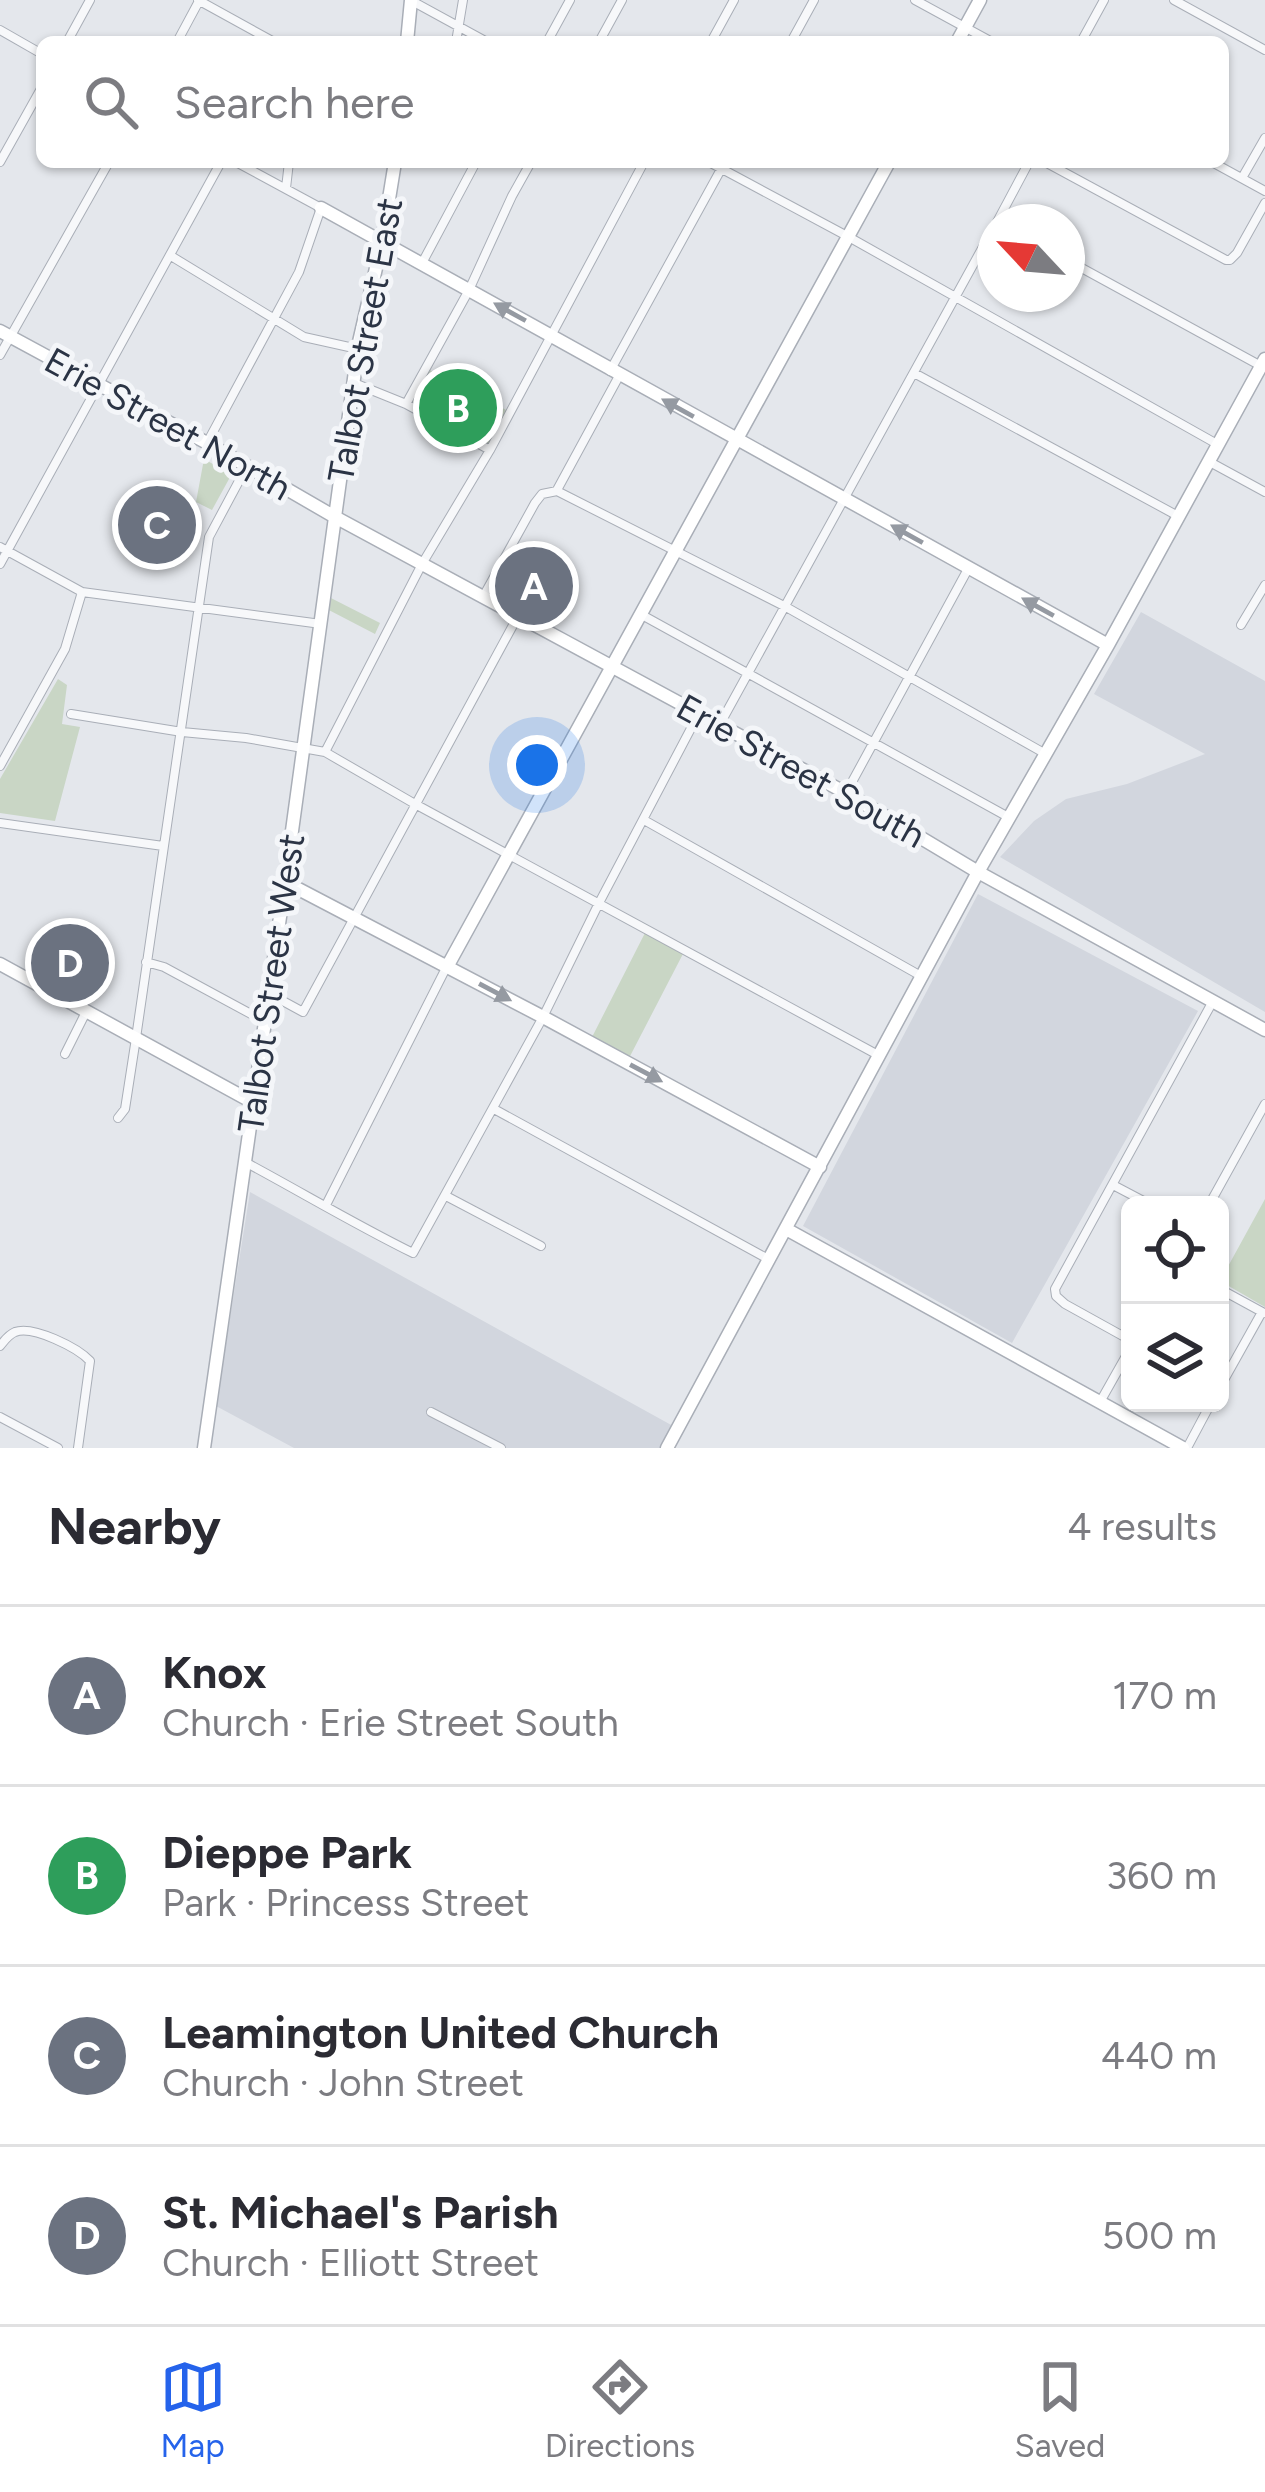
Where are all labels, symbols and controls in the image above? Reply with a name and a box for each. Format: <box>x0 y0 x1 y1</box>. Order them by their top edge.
search box <box>36 36 1229 168</box>
icon: search <box>78 69 144 135</box>
text: Search here <box>174 75 414 129</box>
street label: Talbot Street East <box>319 194 411 486</box>
north arrow <box>977 204 1085 312</box>
one-way arrow <box>493 303 526 324</box>
street label: Erie Street North <box>37 339 299 509</box>
pin: B <box>419 363 497 453</box>
one-way arrow <box>661 398 695 419</box>
pin: C <box>118 480 196 570</box>
one-way arrow <box>890 525 923 546</box>
pin: A <box>495 541 573 631</box>
one-way arrow <box>1021 597 1055 618</box>
street label: Erie Street South <box>670 685 932 857</box>
your location <box>507 735 567 795</box>
street label: Talbot Street West <box>229 831 313 1135</box>
pin: D <box>31 918 109 1008</box>
one-way arrow <box>478 981 513 1002</box>
one-way arrow <box>629 1062 664 1083</box>
map controls <box>1121 1196 1229 1412</box>
button: locate <box>1121 1196 1229 1304</box>
button: layers <box>1121 1304 1229 1412</box>
text: Nearby <box>48 1496 221 1557</box>
text: 4 results <box>1067 1503 1217 1550</box>
text: Knox <box>162 1645 267 1699</box>
text: A <box>73 1672 101 1719</box>
text: 170 m <box>1112 1672 1217 1719</box>
text: Church · Erie Street South <box>162 1699 619 1746</box>
text: Dieppe Park <box>162 1825 412 1879</box>
text: B <box>75 1852 99 1899</box>
text: 360 m <box>1106 1852 1217 1899</box>
text: Park · Princess Street <box>162 1879 529 1926</box>
text: Leamington United Church <box>162 2005 719 2059</box>
text: C <box>73 2032 101 2079</box>
text: 440 m <box>1101 2032 1217 2079</box>
text: Church · John Street <box>162 2059 524 2106</box>
text: St. Michael's Parish <box>162 2185 559 2239</box>
text: D <box>73 2212 101 2259</box>
text: 500 m <box>1102 2212 1217 2259</box>
text: Church · Elliott Street <box>162 2239 539 2286</box>
tab: Map <box>160 2354 226 2465</box>
tab: Directions <box>545 2354 695 2465</box>
tab: Saved <box>1014 2354 1105 2465</box>

